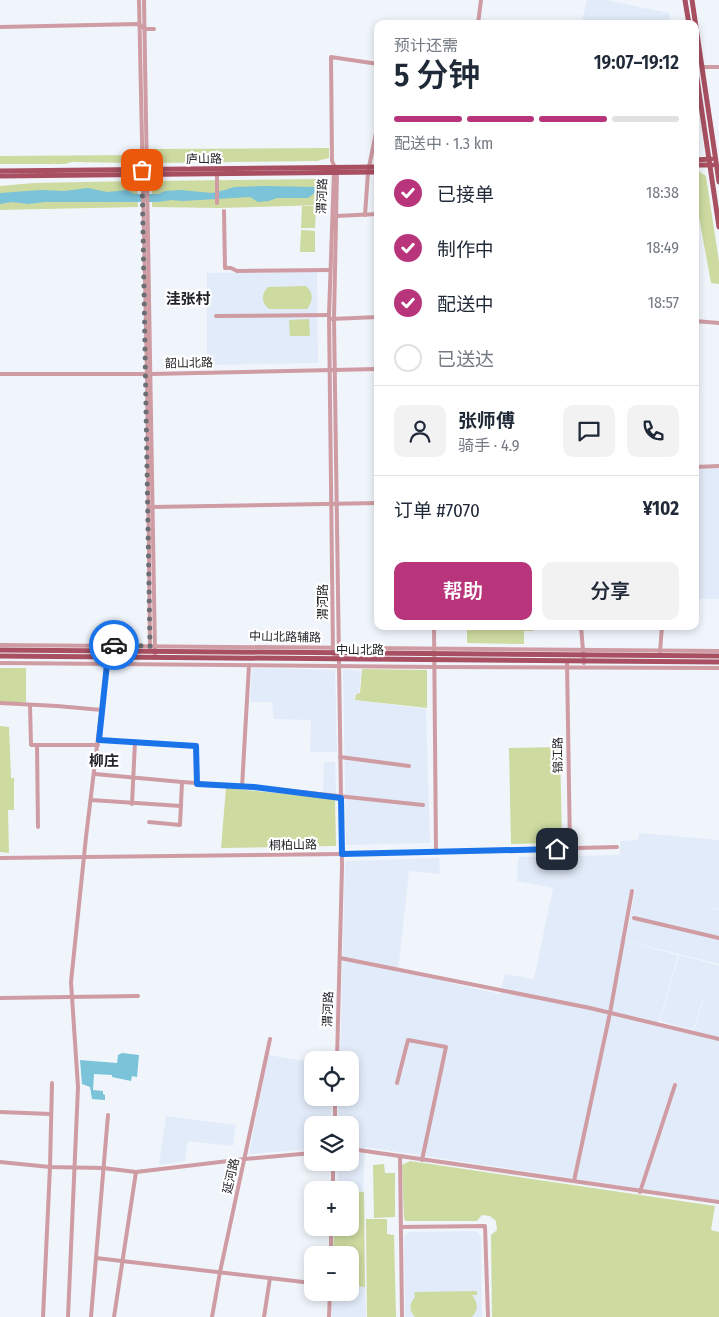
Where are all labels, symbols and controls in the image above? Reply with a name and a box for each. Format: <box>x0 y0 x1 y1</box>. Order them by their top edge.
text: 预计还需 <box>394 36 458 55</box>
text: 19:07–19:12 <box>594 51 679 74</box>
text: 5 分钟 <box>394 56 480 94</box>
text: 配送中 · 1.3 km <box>394 134 493 153</box>
pin <box>121 149 163 191</box>
street label: 庐山路 <box>186 152 222 166</box>
icon: bag <box>128 156 156 184</box>
street label: 渭河路 <box>314 178 330 214</box>
icon: check <box>394 179 422 207</box>
text: 已接单 <box>437 183 494 206</box>
text: 18:38 <box>646 183 679 202</box>
icon: check <box>394 234 422 262</box>
text: 制作中 <box>437 238 494 261</box>
text: 18:49 <box>646 238 679 257</box>
icon: check <box>394 289 422 317</box>
district label: 洼张村 <box>165 290 211 308</box>
text: 配送中 <box>437 293 494 316</box>
text: 18:57 <box>648 293 679 312</box>
text: 已送达 <box>437 348 494 371</box>
street label: 韶山北路 <box>165 356 213 370</box>
button: person <box>394 405 446 457</box>
button: chat <box>563 405 615 457</box>
button: phone <box>627 405 679 457</box>
text: 张师傅 <box>458 409 515 432</box>
text: 骑手 · 4.9 <box>458 436 519 455</box>
text: ¥102 <box>643 497 679 520</box>
text: 订单 #7070 <box>394 499 480 522</box>
button: 帮助 <box>394 562 532 620</box>
button: 分享 <box>542 562 679 620</box>
street label: 渭河路 <box>316 584 330 620</box>
courier <box>89 620 139 670</box>
street label: 中山北路辅路 <box>249 629 321 645</box>
icon: car <box>100 631 128 659</box>
street label: 中山北路 <box>336 643 384 657</box>
street label: 锦江路 <box>551 737 565 773</box>
district label: 柳庄 <box>89 752 119 770</box>
pin <box>536 828 578 870</box>
icon: home <box>543 835 571 863</box>
street label: 桐柏山路 <box>269 838 317 852</box>
street label: 渭河路 <box>320 991 336 1027</box>
map controls <box>304 1051 359 1301</box>
button: locate <box>304 1051 359 1106</box>
button: layers <box>304 1116 359 1171</box>
street label: 延河路 <box>220 1157 242 1195</box>
button: + <box>304 1181 359 1236</box>
button: − <box>304 1246 359 1301</box>

